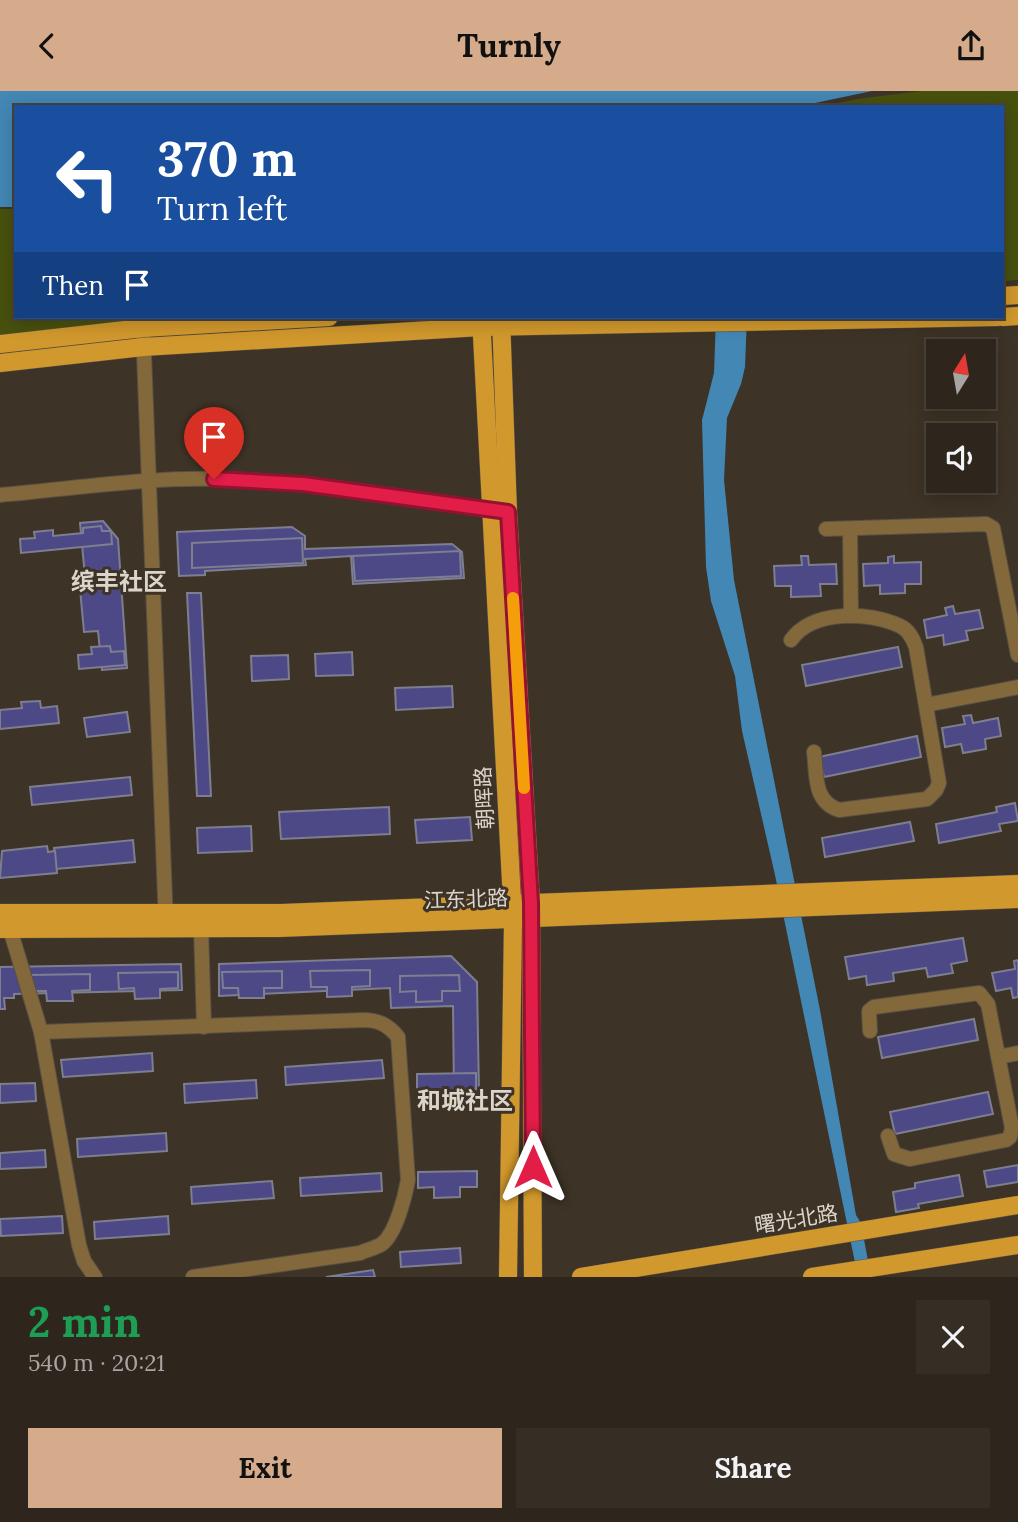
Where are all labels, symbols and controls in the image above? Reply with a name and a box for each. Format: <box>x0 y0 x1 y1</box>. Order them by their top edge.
text: Turnly <box>457 25 561 66</box>
icon: back <box>28 27 66 65</box>
icon: share <box>952 27 990 65</box>
text: 370 m <box>157 127 297 189</box>
icon: left <box>42 133 133 224</box>
text: Turn left <box>157 188 287 229</box>
icon: arrive <box>118 266 156 304</box>
text: Then <box>42 269 104 302</box>
north arrow <box>926 339 996 409</box>
map controls <box>926 339 996 493</box>
pin <box>184 407 244 479</box>
icon: arrive <box>195 418 233 456</box>
button: sound <box>926 423 996 493</box>
district label: 缤丰社区 <box>71 566 167 597</box>
street label: 朝晖路 <box>469 766 499 830</box>
street label: 江东北路 <box>424 884 508 914</box>
district label: 和城社区 <box>417 1085 513 1116</box>
position arrow <box>496 1130 570 1204</box>
street label: 曙光北路 <box>752 1199 840 1239</box>
text: 2 min <box>28 1295 141 1349</box>
button: close <box>916 1300 990 1374</box>
text: 540 m · 20:21 <box>28 1348 165 1377</box>
button: Exit <box>28 1428 502 1508</box>
button: Share <box>516 1428 990 1508</box>

